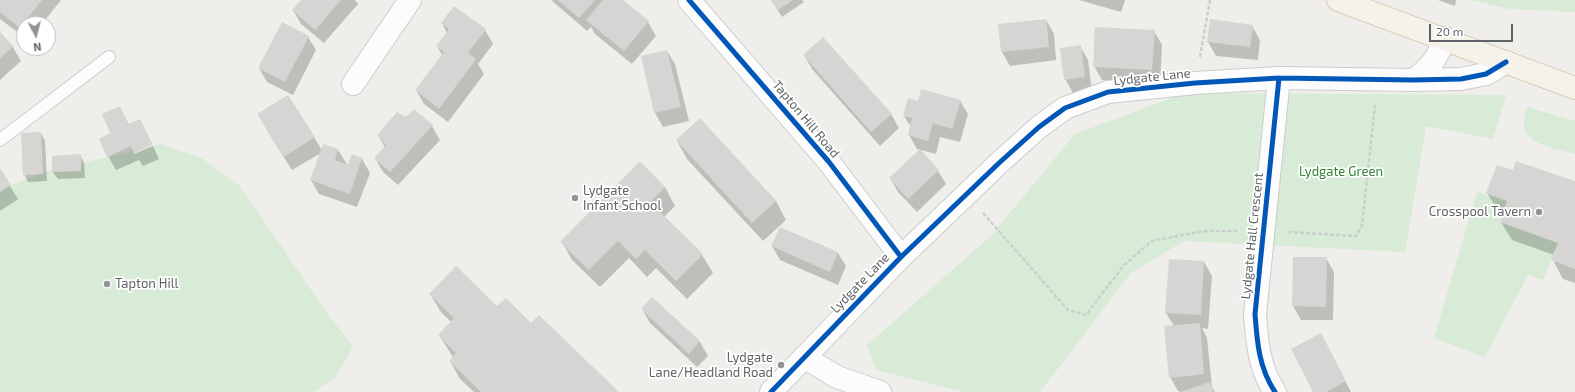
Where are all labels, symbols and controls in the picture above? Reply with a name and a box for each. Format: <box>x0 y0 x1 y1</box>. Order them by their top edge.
north arrow <box>16 16 56 56</box>
scale bar <box>1431 16 1515 42</box>
text: 20 m <box>1436 24 1463 38</box>
text: N <box>33 40 42 54</box>
street label: Lydgate Lane <box>1113 65 1191 89</box>
street label: Tapton Hill Road <box>769 77 843 161</box>
park label: Lydgate Green <box>1299 164 1383 180</box>
street label: Lydgate Hall Crescent <box>1238 172 1266 300</box>
place label: Lydgate Infant School <box>583 183 661 214</box>
marker: Lydgate Infant School <box>570 193 580 203</box>
place label: Crosspool Tavern <box>1429 204 1531 220</box>
marker: Crosspool Tavern <box>1534 207 1544 217</box>
street label: Lydgate Lane <box>827 250 893 316</box>
place label: Tapton Hill <box>115 276 178 292</box>
marker: Tapton Hill <box>102 279 112 289</box>
place label: Lydgate Lane/Headland Road <box>649 350 773 381</box>
marker: Lydgate Lane/Headland Road <box>776 360 786 370</box>

